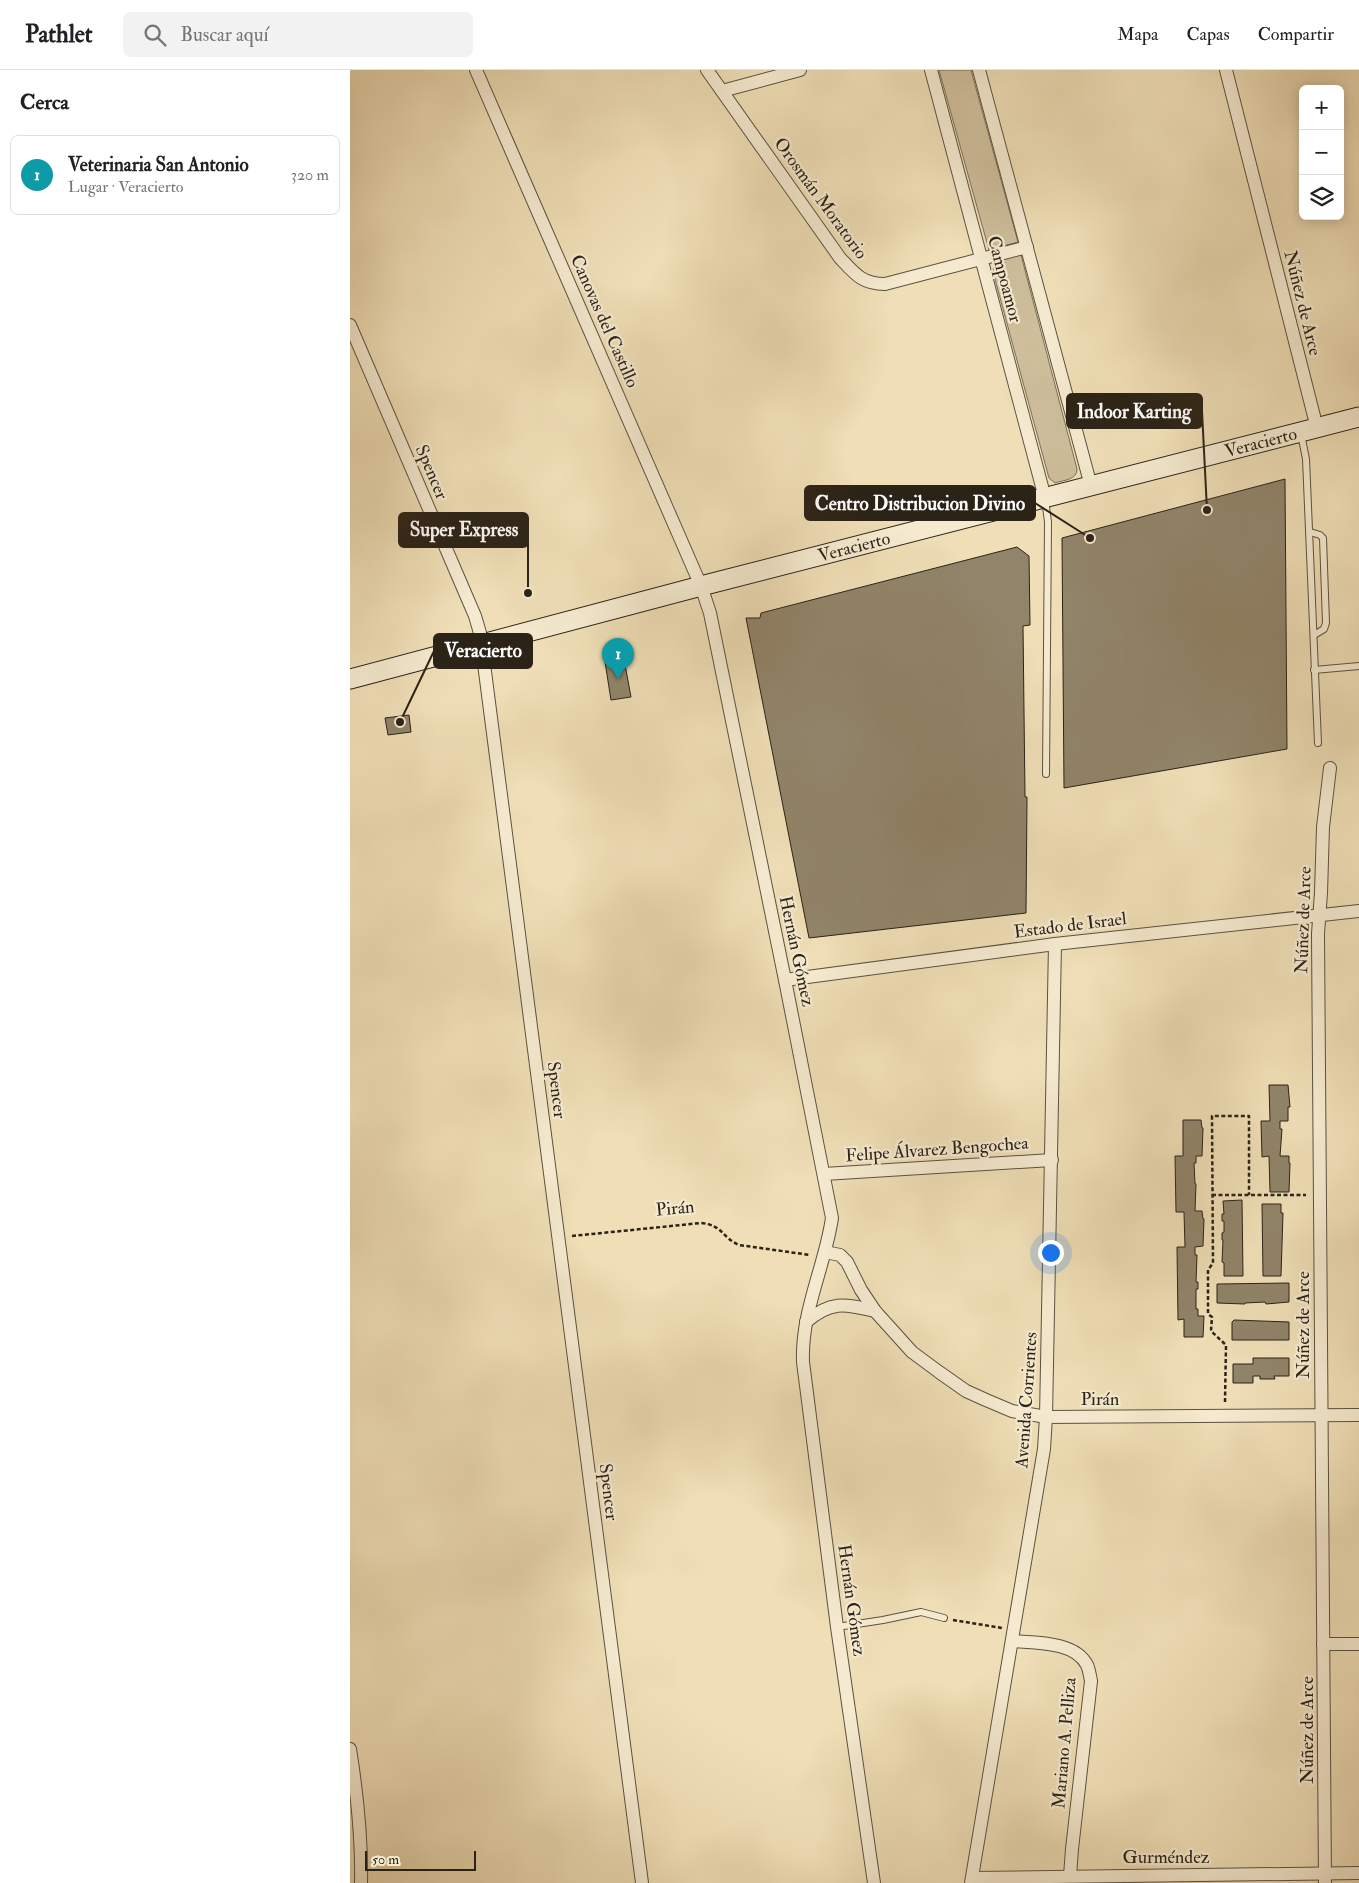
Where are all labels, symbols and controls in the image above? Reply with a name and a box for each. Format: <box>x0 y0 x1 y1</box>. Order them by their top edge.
search box <box>123 12 473 57</box>
text: Pathlet <box>25 19 93 50</box>
icon: search <box>141 21 169 49</box>
text: Buscar aquí <box>181 23 269 47</box>
text: Mapa <box>1117 23 1159 46</box>
text: Capas <box>1187 23 1230 46</box>
text: Compartir <box>1258 23 1334 46</box>
map controls <box>1299 85 1344 220</box>
button: + <box>1299 85 1344 130</box>
text: Cerca <box>20 89 69 116</box>
button: − <box>1299 130 1344 175</box>
street label: Orosmán Moratorio <box>769 133 873 264</box>
text: Veterinaria San Antonio <box>68 153 249 177</box>
text: 1 <box>34 165 40 185</box>
text: 320 m <box>291 165 329 185</box>
button: layers <box>1299 175 1344 220</box>
text: Lugar · Veracierto <box>68 177 184 197</box>
street label: Campoamor <box>982 233 1027 325</box>
street label: Núñez de Arce <box>1278 248 1327 358</box>
street label: Canovas del Castillo <box>565 251 644 392</box>
callout: Indoor Karting <box>1067 394 1202 428</box>
text: Indoor Karting <box>1077 400 1192 425</box>
street label: Veracierto <box>1222 422 1300 463</box>
street label: Spencer <box>410 441 453 503</box>
callout: Centro Distribucion Divino <box>805 486 1035 520</box>
text: Centro Distribucion Divino <box>815 492 1025 516</box>
callout: Super Express <box>399 513 528 547</box>
text: Super Express <box>410 518 519 543</box>
street label: Veracierto <box>816 527 893 567</box>
callout: Veracierto <box>434 634 532 668</box>
pin: 1 <box>602 638 634 679</box>
text: Veracierto <box>443 639 522 663</box>
street label: Núñez de Arce <box>1290 866 1317 974</box>
street label: Hernán Gómez <box>774 894 820 1009</box>
street label: Estado de Israel <box>1012 907 1128 944</box>
street label: Spencer <box>542 1060 571 1120</box>
street label: Felipe Álvarez Bengochea <box>845 1132 1030 1167</box>
street label: Pirán <box>655 1195 695 1222</box>
your location <box>1038 1240 1064 1266</box>
street label: Núñez de Arce <box>1292 1271 1315 1379</box>
street label: Avenida Corrientes <box>1010 1331 1043 1470</box>
street label: Pirán <box>1081 1388 1119 1411</box>
street label: Spencer <box>594 1462 623 1522</box>
street label: Hernán Gómez <box>832 1543 871 1658</box>
street label: Mariano A. Pelliza <box>1047 1676 1082 1810</box>
street label: Núñez de Arce <box>1296 1676 1319 1784</box>
street label: Gurméndez <box>1123 1846 1210 1869</box>
scale bar <box>365 1848 476 1871</box>
text: 50 m <box>372 1851 399 1868</box>

